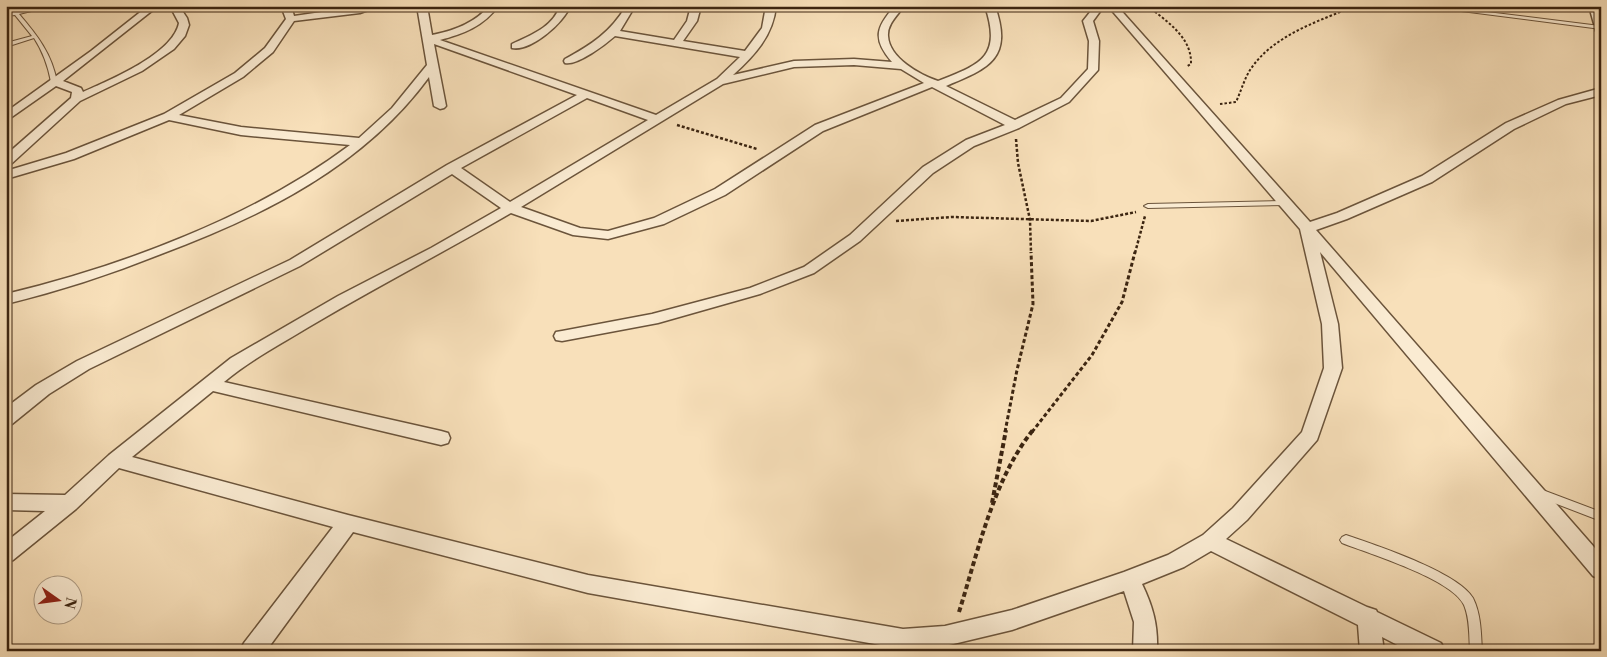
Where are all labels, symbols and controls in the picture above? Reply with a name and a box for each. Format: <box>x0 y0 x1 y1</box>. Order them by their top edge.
north arrow <box>32 574 82 624</box>
text: N <box>60 595 80 610</box>

